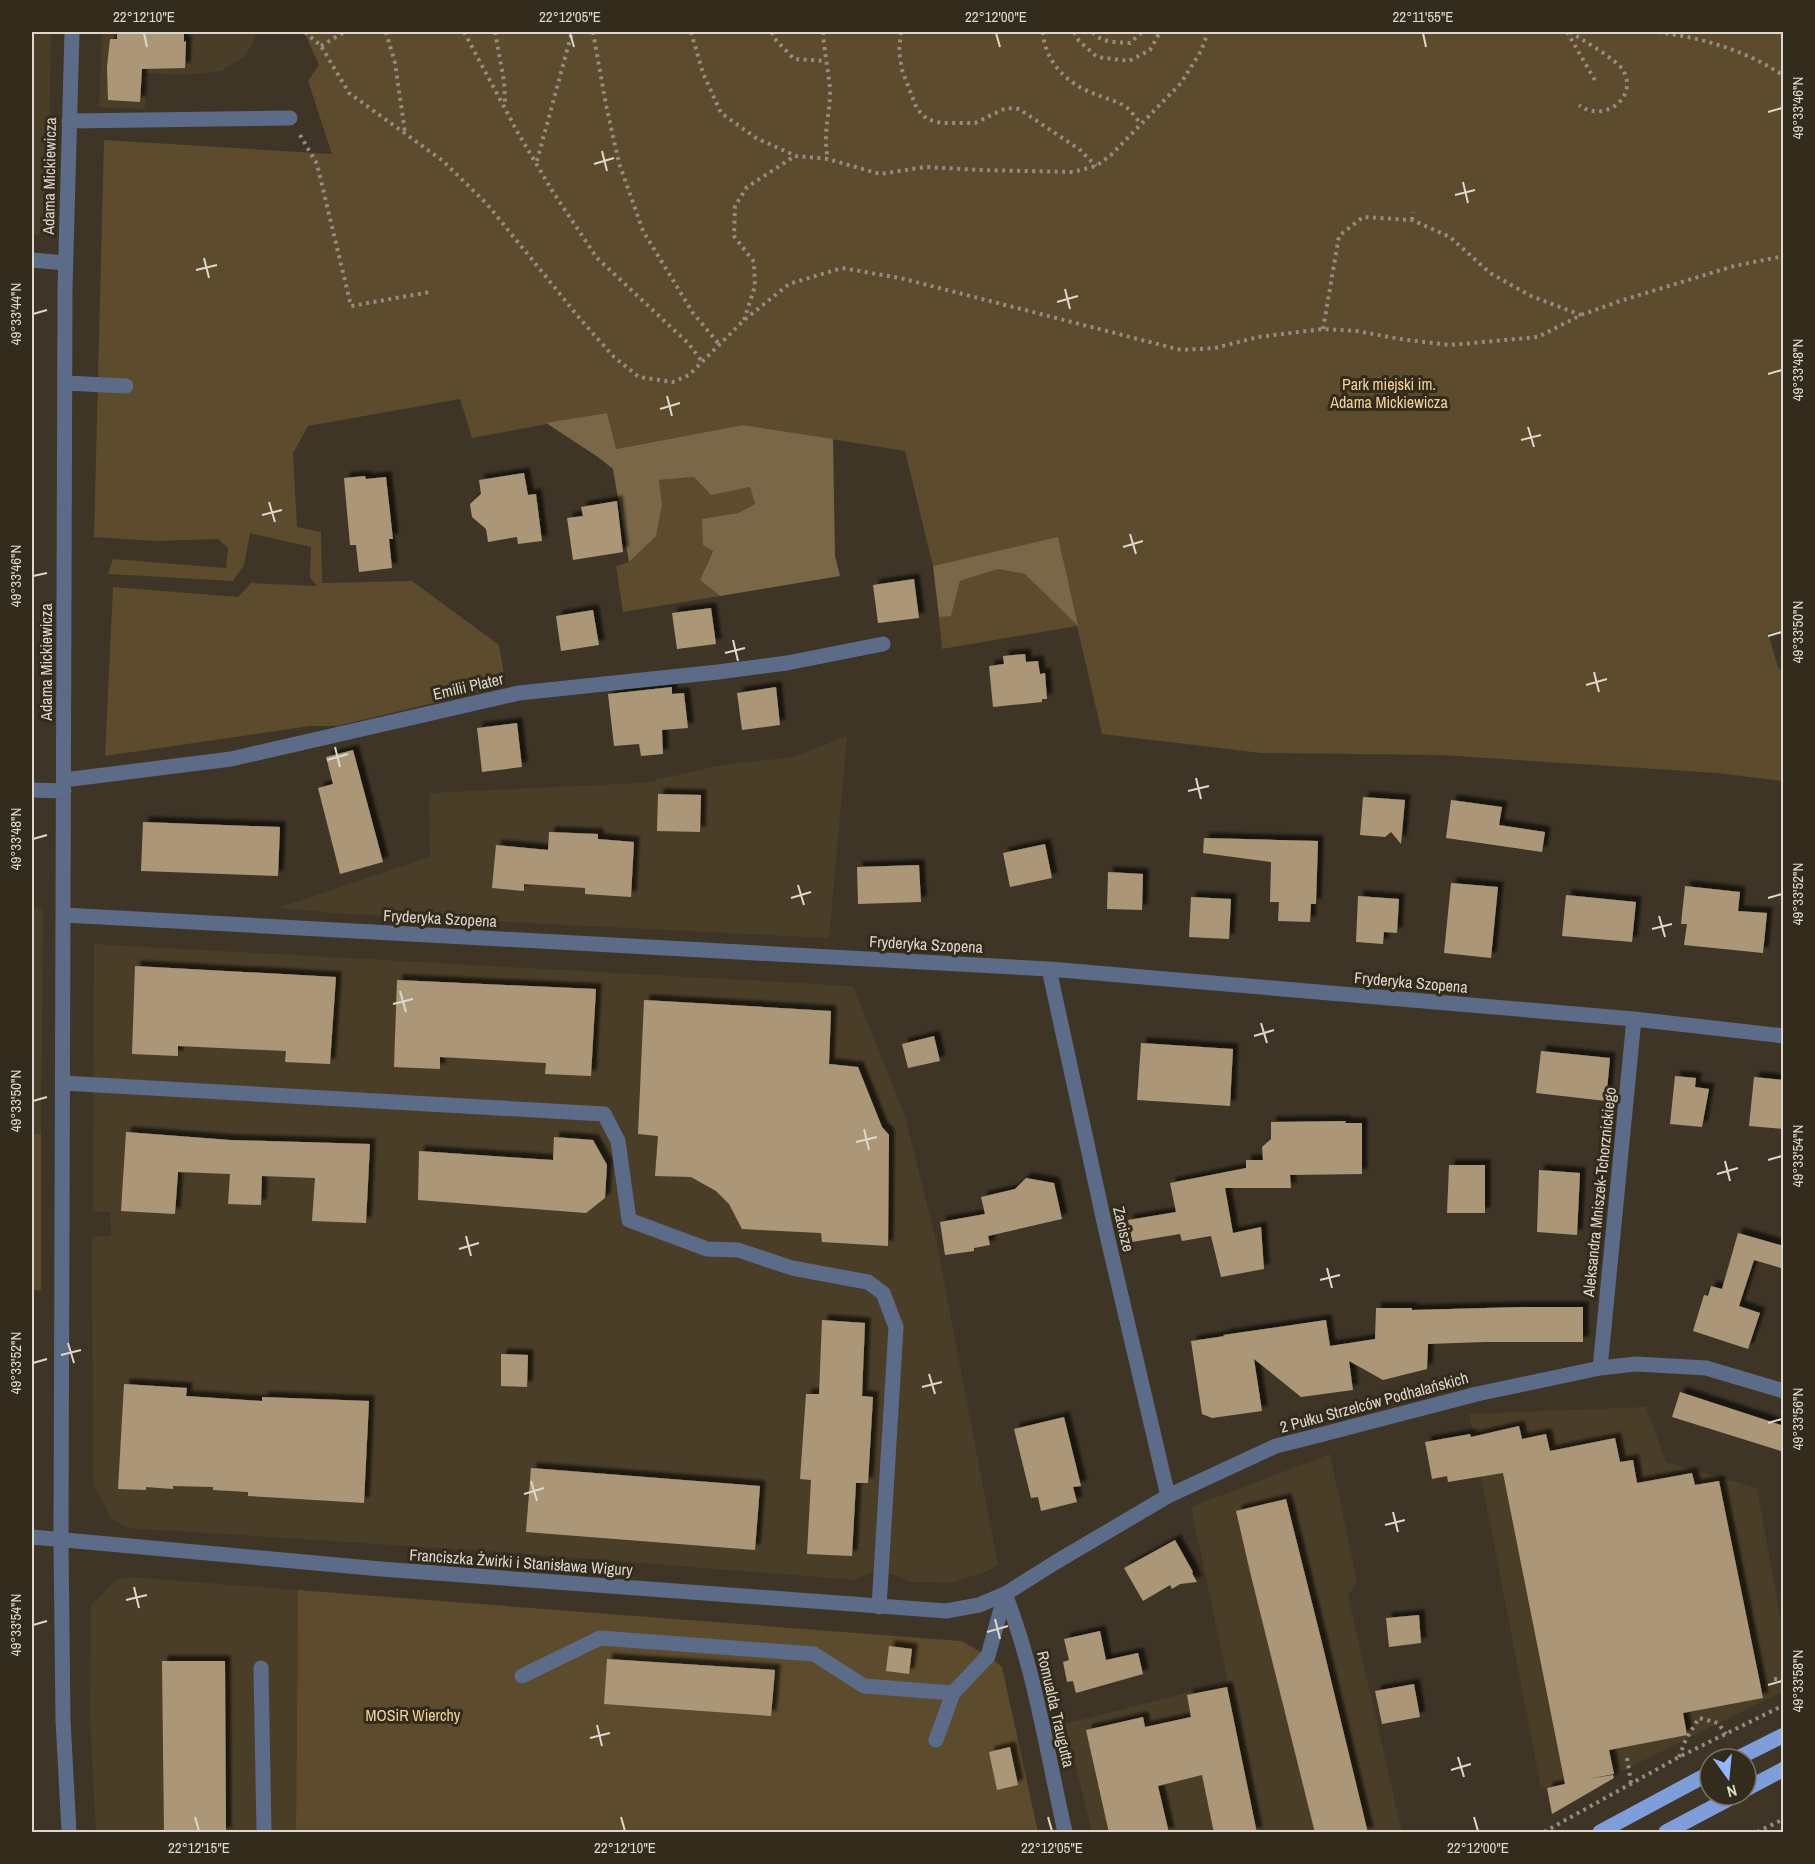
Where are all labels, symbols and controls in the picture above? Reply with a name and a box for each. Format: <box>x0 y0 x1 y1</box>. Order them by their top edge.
text: 22°12'10"E <box>113 6 175 27</box>
text: 22°12'05"E <box>539 6 601 27</box>
text: 22°12'00"E <box>965 6 1027 27</box>
text: 22°11'55"E <box>1392 6 1454 27</box>
text: 49°33'46"N <box>1787 77 1808 139</box>
street label: Adama Mickiewicza <box>37 116 61 236</box>
text: 49°33'44"N <box>5 283 26 345</box>
text: 49°33'48"N <box>1787 339 1808 401</box>
park label: Park miejski im. Adama Mickiewicza <box>1329 373 1448 413</box>
text: 49°33'46"N <box>5 545 26 607</box>
text: 49°33'50"N <box>1787 601 1808 663</box>
street label: Adama Mickiewicza <box>35 603 57 722</box>
street label: Emilii Plater <box>431 667 506 705</box>
text: 49°33'48"N <box>5 808 26 870</box>
text: 49°33'52"N <box>1787 863 1808 925</box>
street label: Fryderyka Szopena <box>383 904 498 932</box>
street label: Fryderyka Szopena <box>869 930 984 958</box>
street label: Fryderyka Szopena <box>1353 966 1469 998</box>
text: 49°33'50"N <box>5 1070 26 1132</box>
street label: Aleksandra Mniszek-Tchorznickiego <box>1577 1086 1621 1299</box>
text: 49°33'54"N <box>1787 1125 1808 1187</box>
street label: Zacisze <box>1108 1204 1140 1254</box>
text: 49°33'52"N <box>5 1332 26 1394</box>
street label: 2 Pułku Strzelców Podhalańskich <box>1277 1366 1471 1438</box>
text: 49°33'56"N <box>1787 1388 1808 1450</box>
street label: Franciszka Żwirki i Stanisława Wigury <box>409 1543 634 1581</box>
text: 49°33'54"N <box>5 1594 26 1656</box>
street label: Romualda Traugutta <box>1032 1649 1080 1770</box>
text: 49°33'58"N <box>1787 1650 1808 1712</box>
park label: MOSiR Wierchy <box>366 1704 461 1726</box>
north arrow <box>1698 1747 1758 1807</box>
text: N <box>1724 1780 1739 1803</box>
text: 22°12'15"E <box>168 1837 230 1858</box>
text: 22°12'10"E <box>594 1837 656 1858</box>
text: 22°12'05"E <box>1021 1837 1083 1858</box>
text: 22°12'00"E <box>1447 1837 1509 1858</box>

